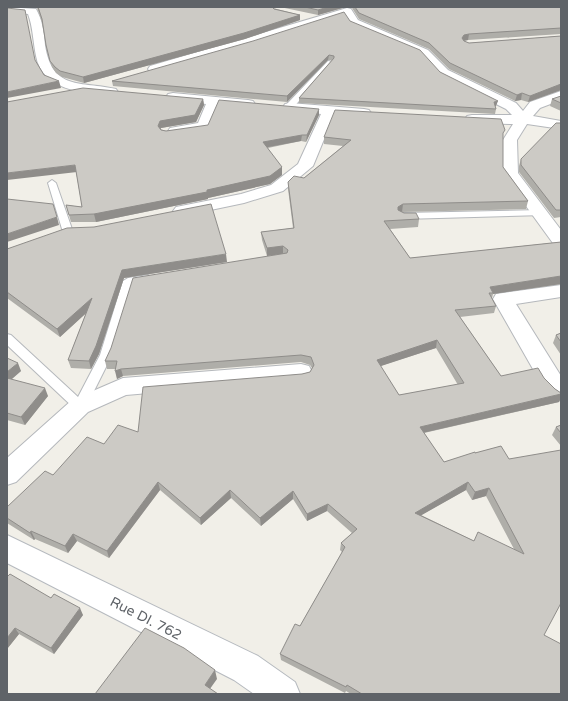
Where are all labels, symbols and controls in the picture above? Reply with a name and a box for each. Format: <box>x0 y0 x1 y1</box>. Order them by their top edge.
street label: Rue DI. 762 <box>107 593 184 644</box>

